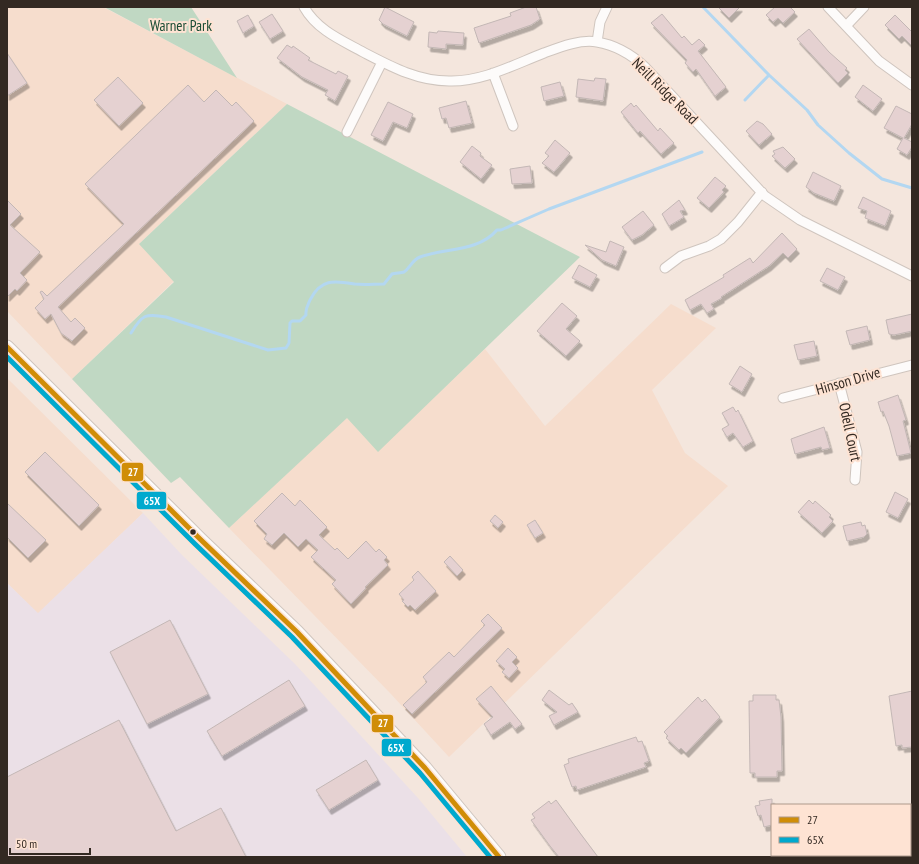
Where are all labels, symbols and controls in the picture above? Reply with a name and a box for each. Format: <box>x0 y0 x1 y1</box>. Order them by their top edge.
park label: Warner Park <box>150 16 212 35</box>
street label: Neill Ridge Road <box>628 53 703 128</box>
street label: Hinson Drive <box>813 362 882 399</box>
street label: Odell Court <box>835 401 866 463</box>
line badge: 27 <box>121 462 144 482</box>
text: 27 <box>128 465 138 479</box>
line badge: 65X <box>136 491 167 510</box>
text: 65X <box>144 494 160 508</box>
unlabelled marker <box>188 527 198 537</box>
line badge: 27 <box>371 714 394 733</box>
text: 27 <box>378 716 388 730</box>
line badge: 65X <box>381 738 412 757</box>
text: 65X <box>388 741 404 755</box>
legend <box>771 804 911 856</box>
text: 27 <box>807 812 818 827</box>
scale bar <box>10 830 90 856</box>
text: 65X <box>807 832 824 847</box>
text: 50 m <box>16 836 37 851</box>

